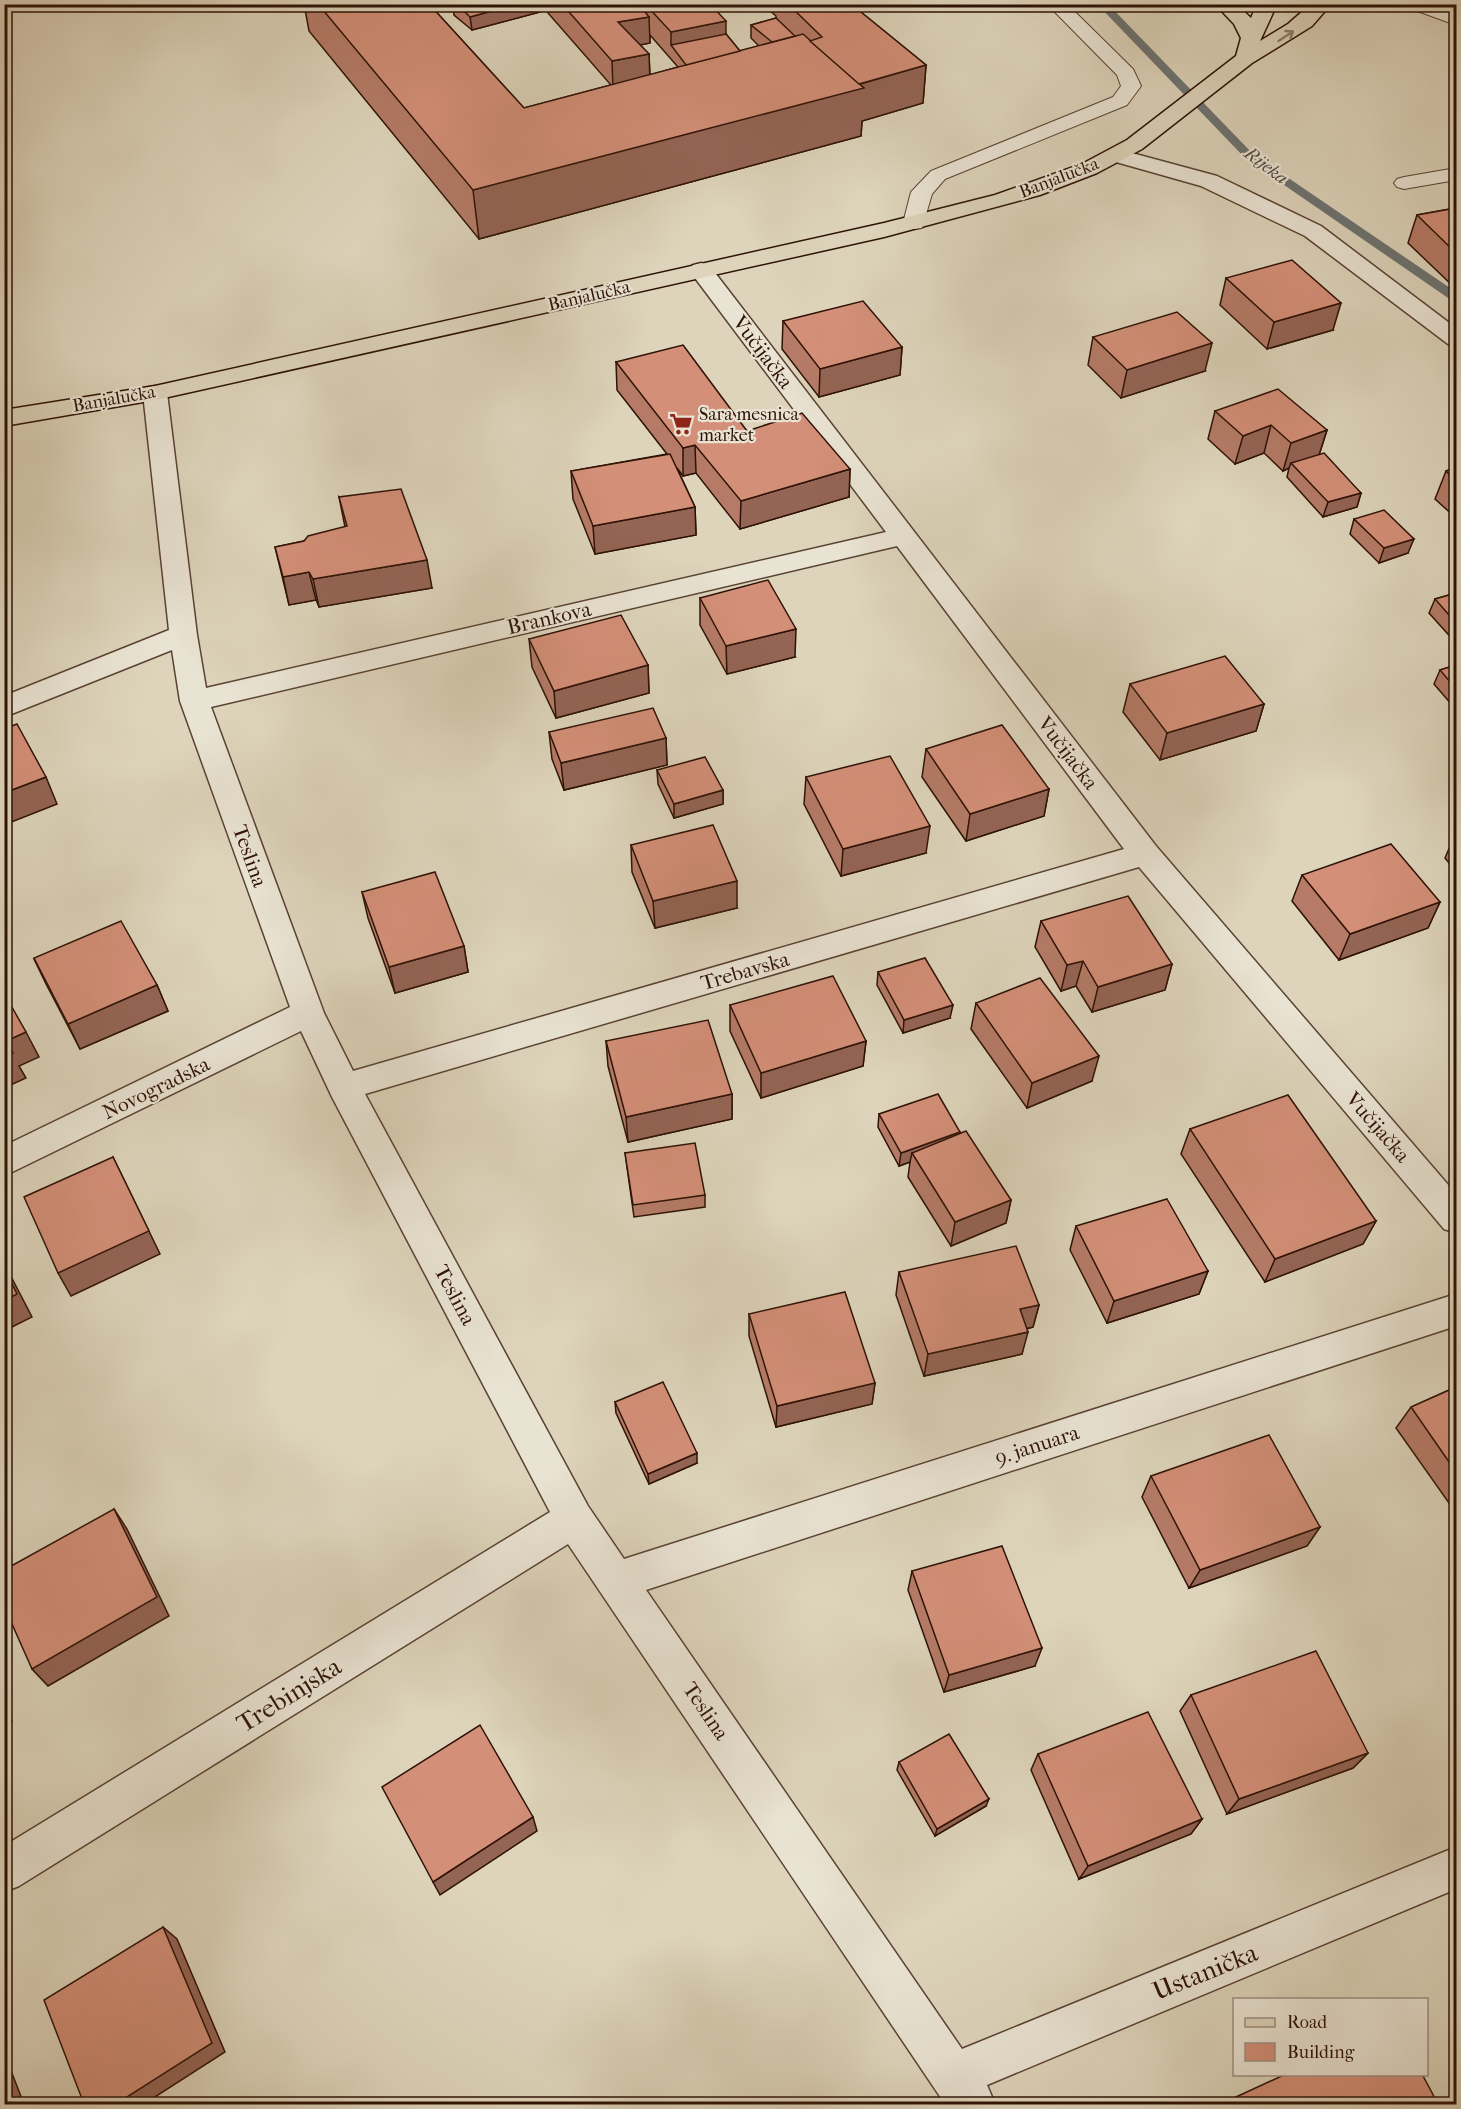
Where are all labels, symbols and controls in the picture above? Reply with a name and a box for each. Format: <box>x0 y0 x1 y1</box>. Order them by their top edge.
one-way arrow <box>1278 29 1295 42</box>
water label: Rijeka <box>1239 142 1292 189</box>
street label: Banjalučka <box>1016 153 1102 203</box>
street label: Banjalučka <box>546 276 633 316</box>
street label: Vučijačka <box>727 310 798 393</box>
street label: Banjalučka <box>71 381 158 417</box>
place label: Sara mesnica market <box>699 404 799 446</box>
supermarket icon: Sara mesnica market <box>668 411 694 437</box>
street label: Brankova <box>505 597 594 639</box>
street label: Vučijačka <box>1032 711 1103 794</box>
street label: Teslina <box>228 822 272 891</box>
street label: Trebavska <box>698 947 792 995</box>
street label: Novogradska <box>99 1052 214 1124</box>
street label: Vučijačka <box>1340 1086 1415 1167</box>
street label: Teslina <box>429 1261 481 1329</box>
street label: 9. januara <box>992 1420 1082 1470</box>
street label: Trebinjska <box>231 1650 348 1739</box>
street label: Teslina <box>678 1678 734 1745</box>
street label: Ustanička <box>1148 1937 1263 2007</box>
legend <box>1233 1998 1428 2076</box>
text: Road <box>1287 2012 1327 2033</box>
text: Building <box>1287 2042 1355 2063</box>

